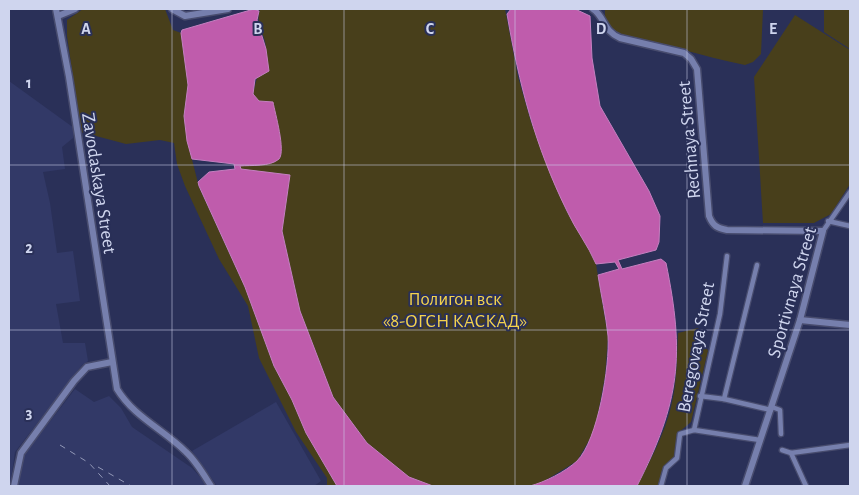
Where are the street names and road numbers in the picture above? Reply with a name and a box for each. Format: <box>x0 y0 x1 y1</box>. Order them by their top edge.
street label: Rechnaya Street <box>675 80 704 200</box>
street label: Zavodaskaya Street <box>78 111 119 255</box>
street label: Sportivnaya Street <box>765 225 820 360</box>
street label: Beregovaya Street <box>675 280 718 414</box>

